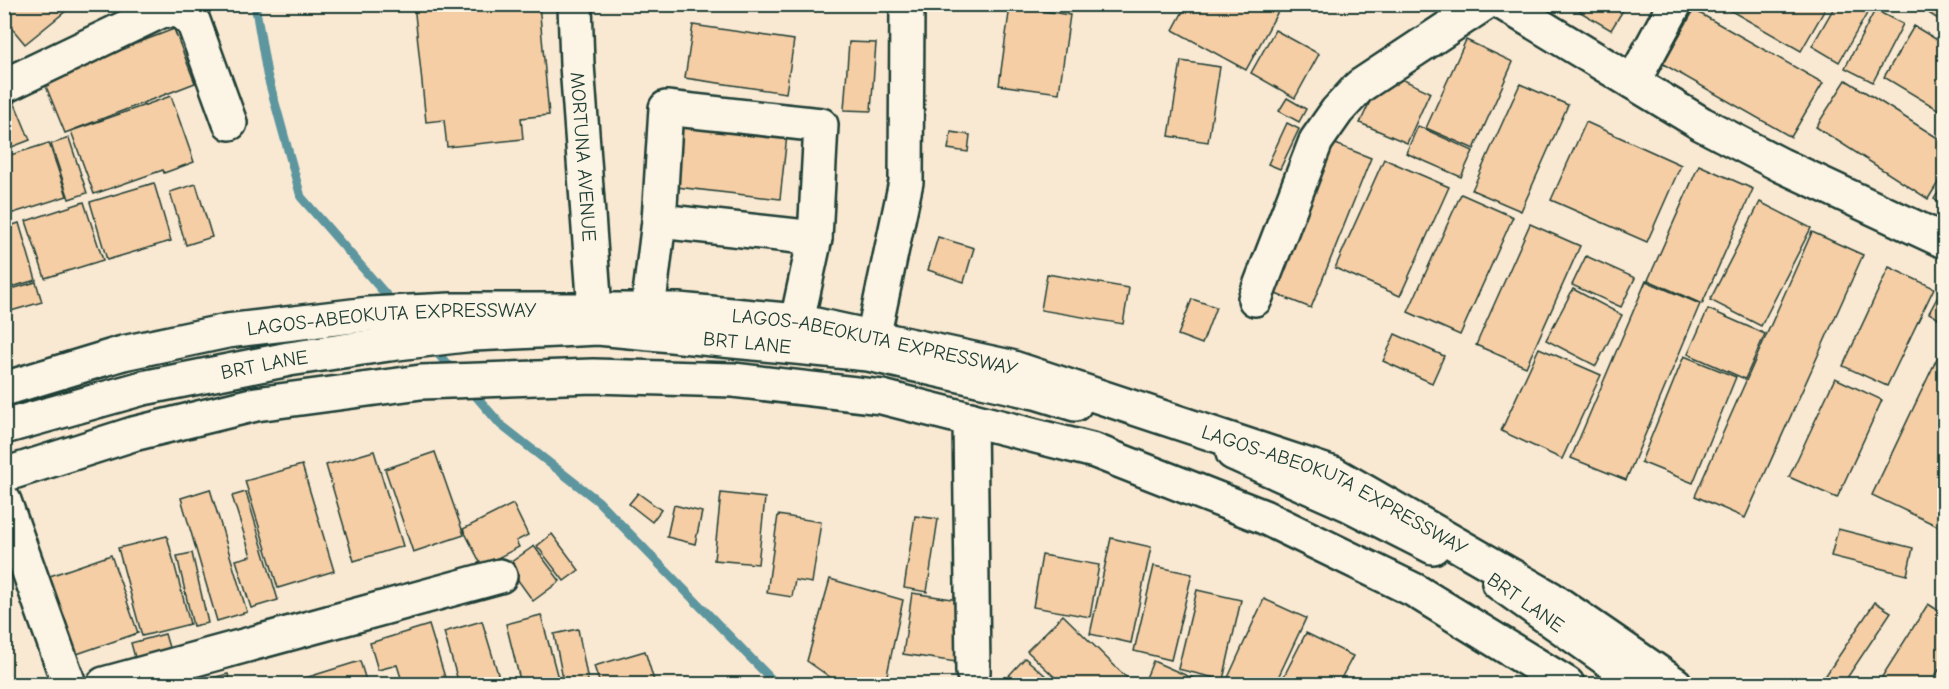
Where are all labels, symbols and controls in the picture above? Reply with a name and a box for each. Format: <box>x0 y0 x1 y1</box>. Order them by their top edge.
street label: MORTUNA AVENUE <box>566 71 601 242</box>
street label: LAGOS-ABEOKUTA EXPRESSWAY <box>246 299 537 341</box>
street label: LAGOS-ABEOKUTA EXPRESSWAY <box>731 304 1020 381</box>
street label: BRT LANE <box>702 327 792 359</box>
street label: BRT LANE <box>219 345 310 384</box>
street label: LAGOS-ABEOKUTA EXPRESSWAY <box>1199 420 1471 560</box>
street label: BRT LANE <box>1483 568 1568 637</box>

